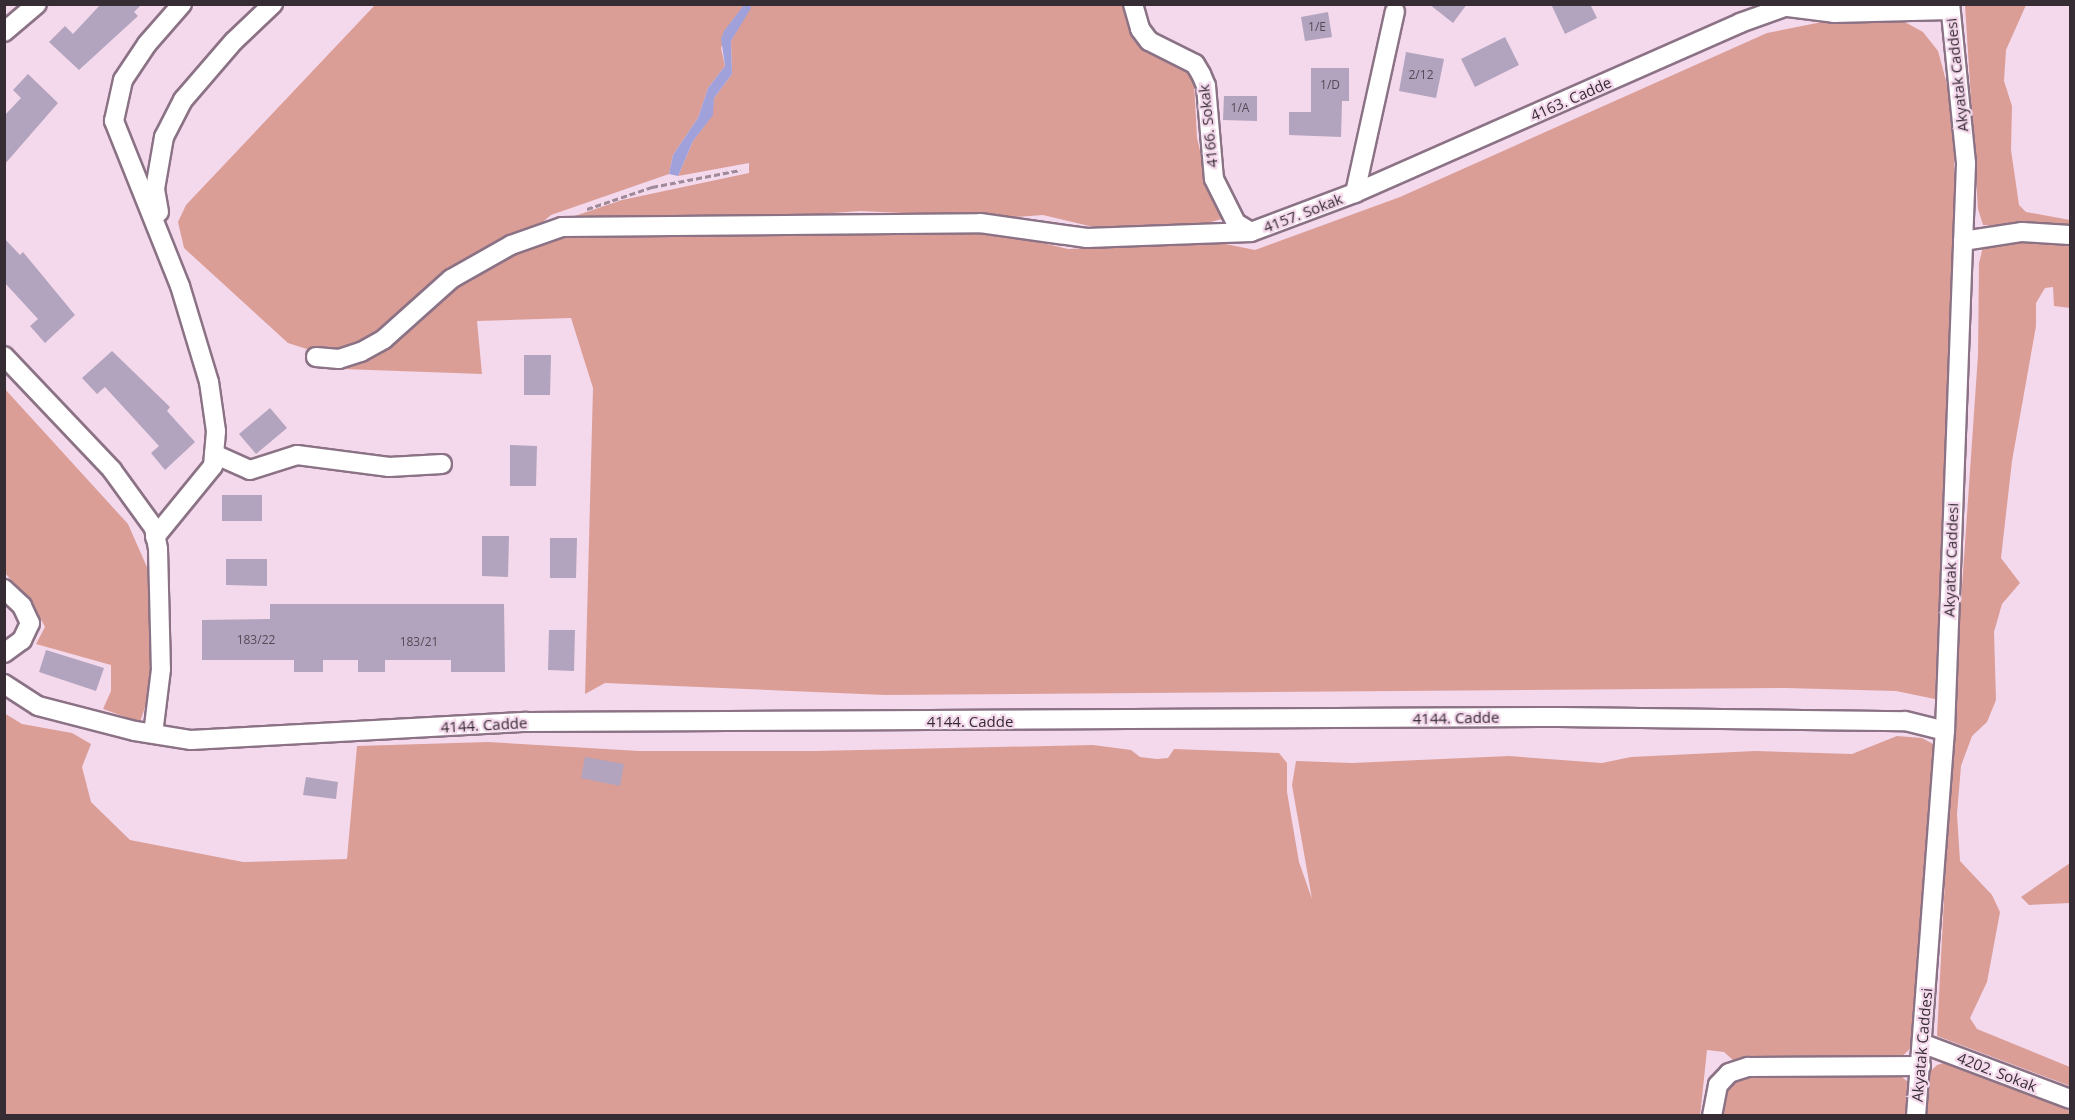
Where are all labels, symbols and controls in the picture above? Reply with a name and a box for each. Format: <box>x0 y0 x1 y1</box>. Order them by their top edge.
street label: Akyatak Caddesi <box>1942 17 1972 133</box>
house number: 1/E <box>1308 20 1326 34</box>
house number: 2/12 <box>1409 68 1433 82</box>
street label: 4163. Cadde <box>1528 73 1614 125</box>
house number: 1/D <box>1320 78 1340 92</box>
street label: 4166. Sokak <box>1195 84 1221 168</box>
house number: 1/A <box>1231 101 1249 115</box>
street label: 4157. Sokak <box>1261 190 1345 236</box>
street label: Akyatak Caddesi <box>1940 503 1962 617</box>
house number: 183/22 <box>237 633 275 647</box>
house number: 183/21 <box>400 635 438 649</box>
street label: 4144. Cadde <box>1412 708 1500 728</box>
street label: 4144. Cadde <box>927 713 1013 731</box>
street label: 4144. Cadde <box>440 714 528 736</box>
street label: Akyatak Caddesi <box>1908 987 1936 1103</box>
street label: 4202. Sokak <box>1955 1049 2039 1095</box>

